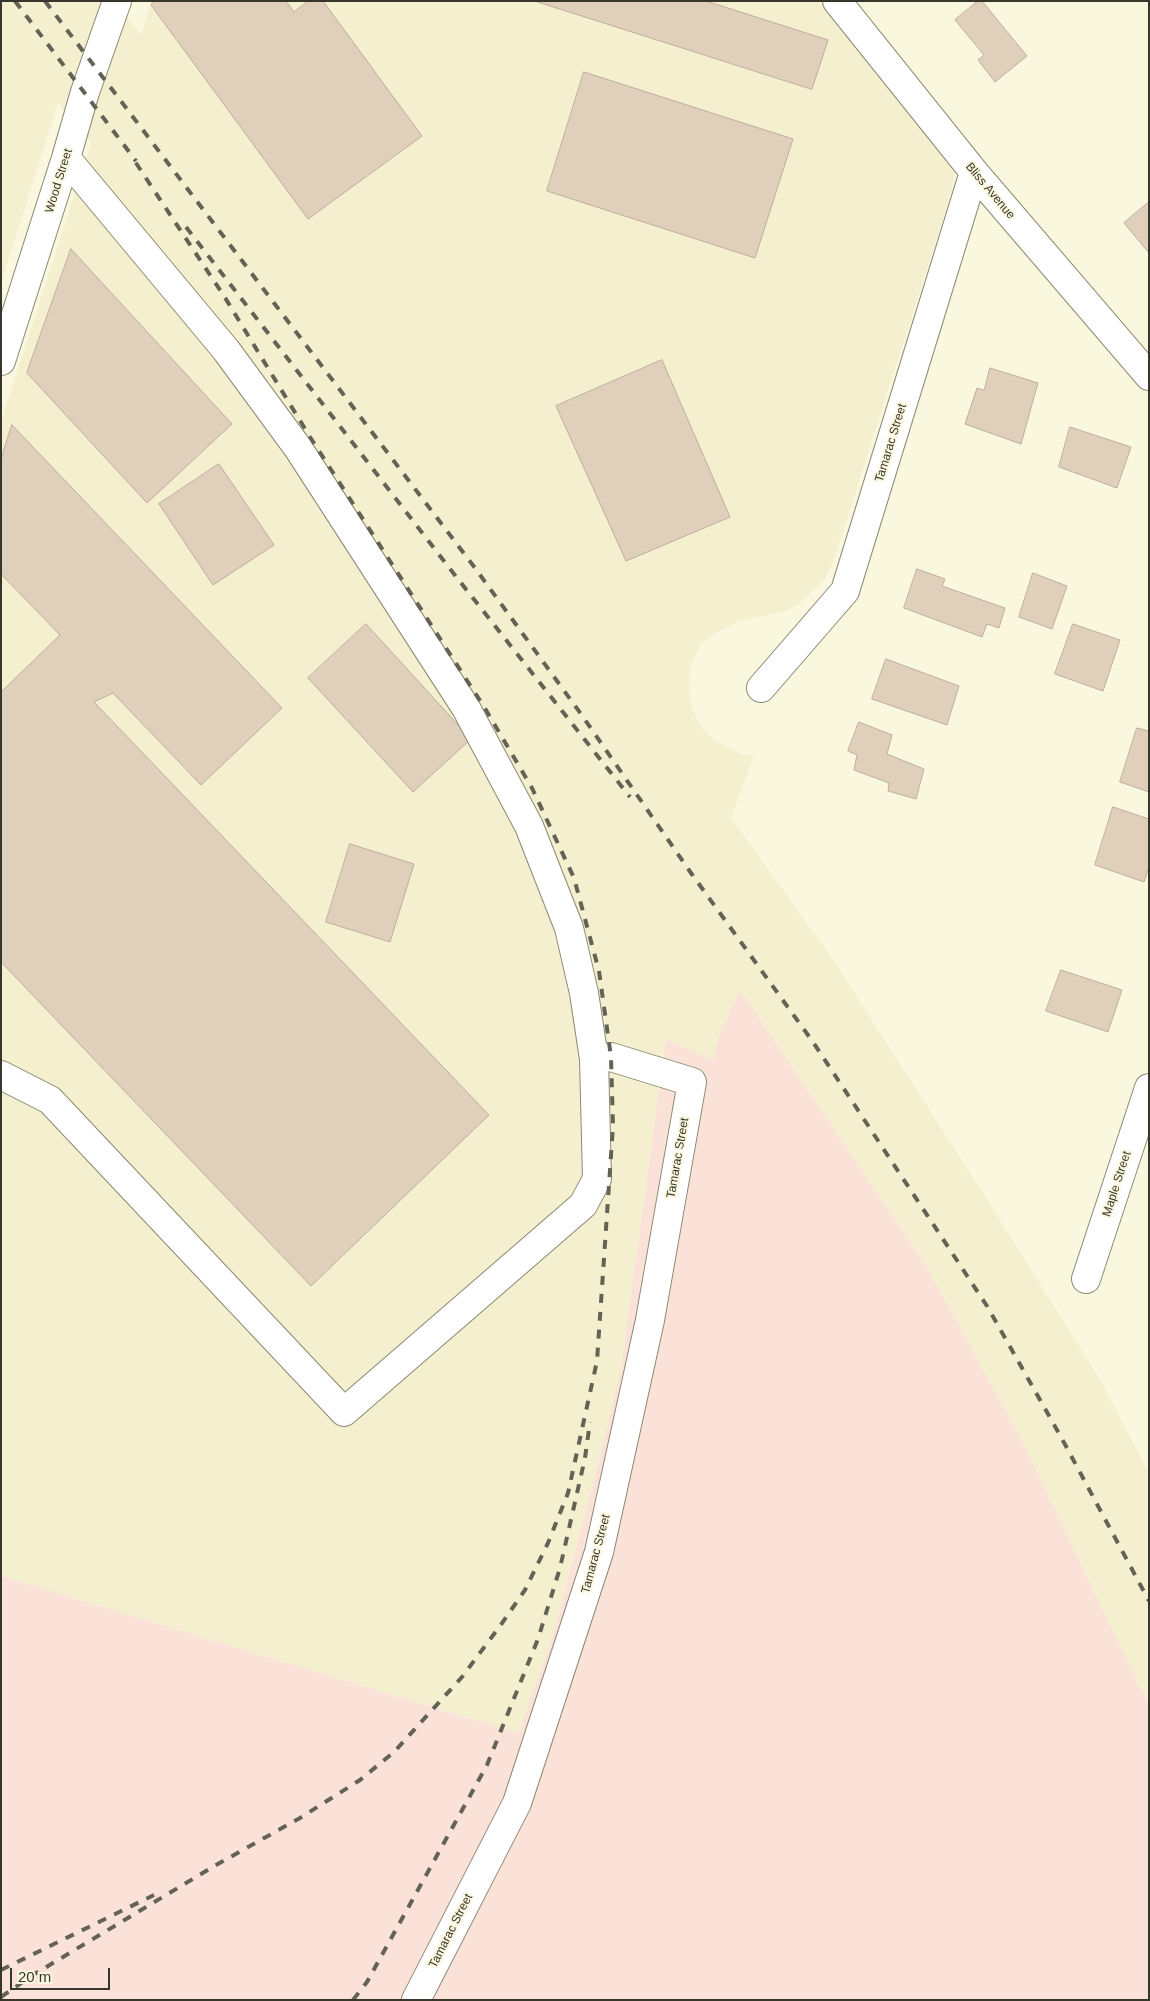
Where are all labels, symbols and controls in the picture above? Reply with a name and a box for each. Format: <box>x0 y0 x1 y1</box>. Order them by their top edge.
street label: Wood Street <box>42 147 76 215</box>
street label: Bliss Avenue <box>962 160 1018 222</box>
street label: Tamarac Street <box>872 402 910 484</box>
street label: Tamarac Street <box>664 1117 692 1199</box>
street label: Maple Street <box>1100 1149 1134 1219</box>
street label: Tamarac Street <box>579 1513 613 1595</box>
street label: Tamarac Street <box>426 1891 476 1971</box>
scale bar <box>12 1958 112 1990</box>
text: 20 m <box>18 1968 51 1985</box>

